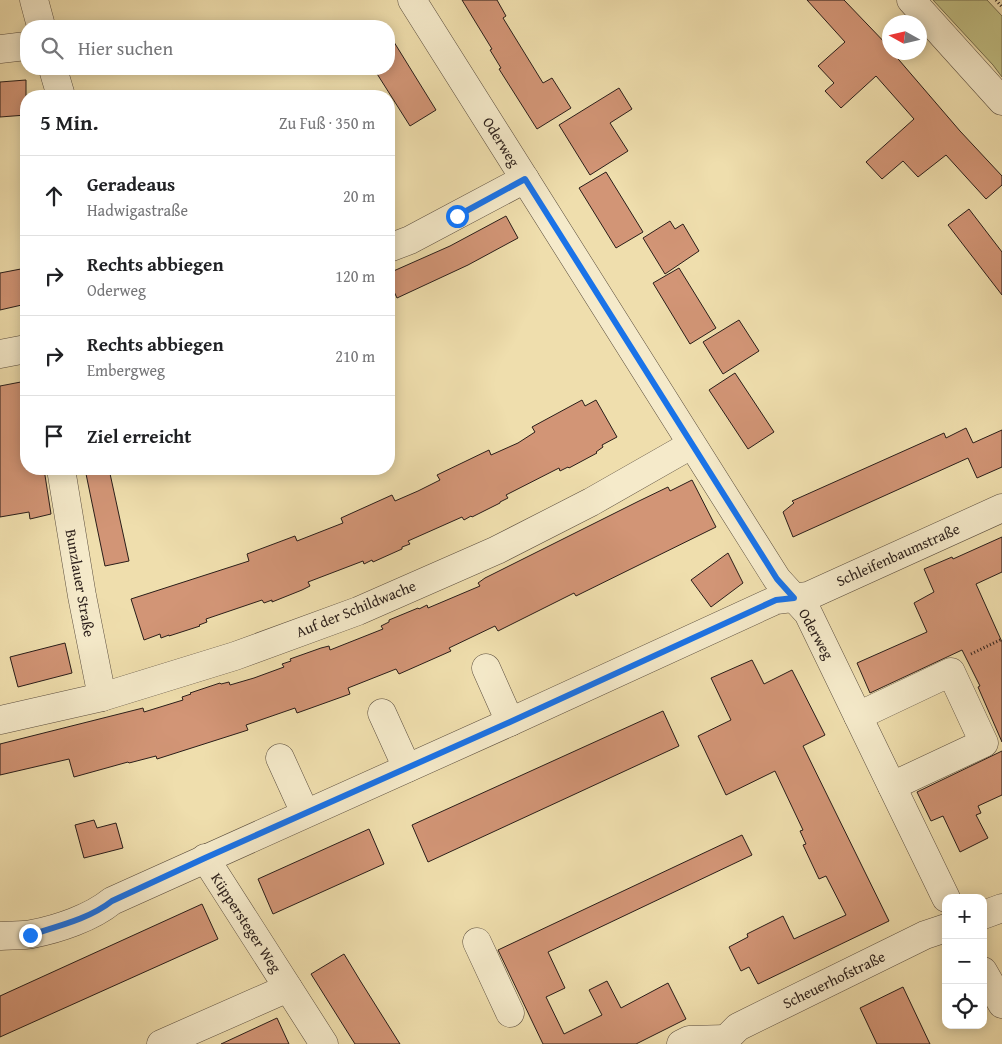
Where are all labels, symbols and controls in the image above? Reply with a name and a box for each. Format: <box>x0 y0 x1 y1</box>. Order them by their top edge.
north arrow <box>882 15 927 60</box>
search box <box>20 20 395 75</box>
icon: search <box>38 34 66 62</box>
text: Hier suchen <box>78 34 173 62</box>
text: 5 Min. <box>40 107 98 138</box>
text: Zu Fuß · 350 m <box>279 111 375 135</box>
street label: Oderweg <box>478 113 525 171</box>
text: Geradeaus <box>87 170 175 198</box>
icon: ahead <box>40 182 68 210</box>
text: 20 m <box>343 184 375 208</box>
text: Hadwigastraße <box>87 198 188 222</box>
route start <box>446 205 469 228</box>
text: Rechts abbiegen <box>87 250 224 278</box>
icon: right <box>40 262 68 290</box>
text: 120 m <box>335 264 375 288</box>
text: Oderweg <box>87 278 146 302</box>
text: Rechts abbiegen <box>87 330 224 358</box>
icon: right <box>40 342 68 370</box>
text: 210 m <box>335 344 375 368</box>
text: Embergweg <box>87 358 165 382</box>
icon: arrive <box>40 422 68 450</box>
text: Ziel erreicht <box>87 422 191 450</box>
street label: Schleifenbaumstraße <box>833 518 963 591</box>
street label: Bunzlauer Straße <box>61 527 100 638</box>
street label: Auf der Schildwache <box>293 575 419 642</box>
street label: Oderweg <box>794 605 839 663</box>
street label: Küppersteger Weg <box>206 869 287 977</box>
map controls <box>942 894 987 1029</box>
button: + <box>942 894 987 939</box>
route end <box>19 924 42 947</box>
button: − <box>942 939 987 984</box>
street label: Scheuerhofstraße <box>779 946 889 1013</box>
button: locate <box>942 984 987 1029</box>

